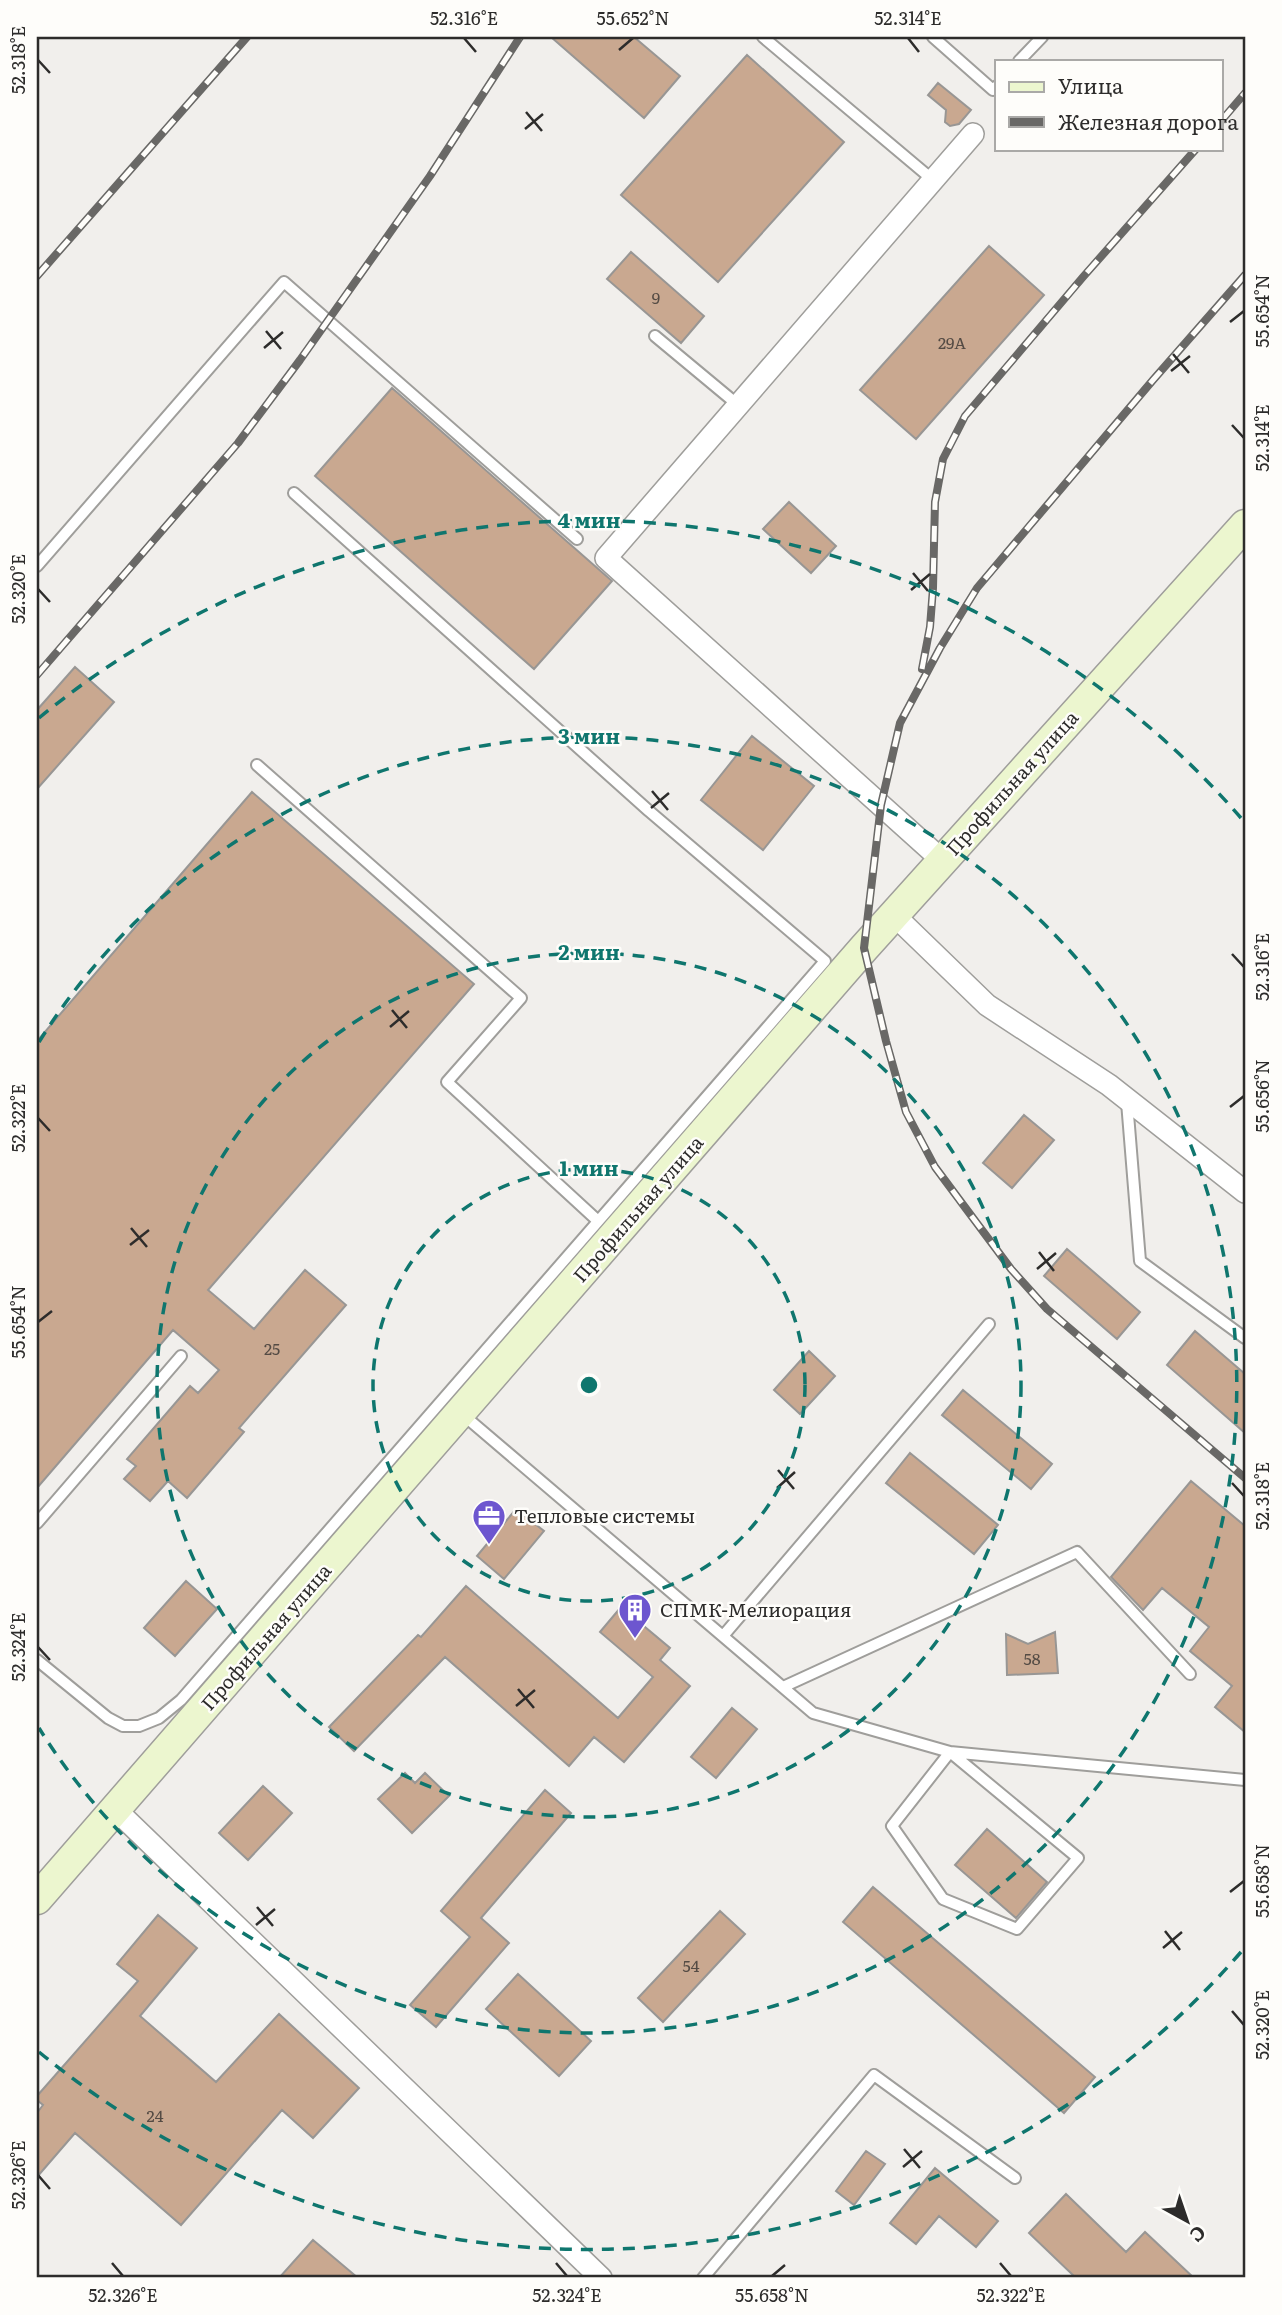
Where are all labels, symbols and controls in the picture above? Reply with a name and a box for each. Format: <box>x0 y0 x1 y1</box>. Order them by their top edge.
text: 52.316°E <box>430 4 498 31</box>
text: 55.652°N <box>597 4 670 31</box>
text: 52.314°E <box>874 4 942 31</box>
text: 52.318°E <box>4 26 31 94</box>
legend <box>995 60 1222 150</box>
text: Улица <box>1058 69 1124 100</box>
text: Железная дорога <box>1058 105 1239 136</box>
text: 55.654°N <box>1248 274 1275 348</box>
house number: 9 <box>652 285 660 309</box>
house number: 29А <box>938 330 966 354</box>
text: 52.314°E <box>1248 404 1275 472</box>
text: 4 мин <box>558 503 621 534</box>
text: 52.320°E <box>4 554 31 624</box>
street label: Профильная улица <box>939 703 1084 861</box>
text: 3 мин <box>558 719 620 750</box>
text: 52.316°E <box>1248 933 1275 1001</box>
text: 2 мин <box>558 935 620 966</box>
text: 55.656°N <box>1248 1059 1275 1133</box>
text: 52.322°E <box>4 1084 31 1152</box>
street label: Профильная улица <box>566 1128 709 1288</box>
text: 1 мин <box>560 1151 619 1182</box>
text: 55.654°N <box>4 1285 31 1359</box>
house number: 25 <box>264 1336 280 1360</box>
centre of rings <box>577 1373 601 1397</box>
text: 52.318°E <box>1248 1462 1275 1530</box>
office icon: Тепловые системы <box>470 1497 508 1546</box>
place label: Тепловые системы <box>514 1501 695 1529</box>
street label: Профильная улица <box>194 1556 337 1716</box>
building icon: СПМК-Мелиорация <box>616 1591 654 1640</box>
place label: СПМК-Мелиорация <box>660 1595 851 1623</box>
text: 52.324°E <box>4 1612 31 1682</box>
house number: 58 <box>1024 1646 1041 1670</box>
text: 55.658°N <box>1248 1844 1275 1918</box>
house number: 54 <box>683 1953 700 1977</box>
text: 52.320°E <box>1248 1990 1275 2060</box>
house number: 24 <box>147 2103 164 2127</box>
text: 52.326°E <box>4 2140 31 2210</box>
north arrow <box>1152 2186 1222 2256</box>
text: С <box>1184 2220 1213 2250</box>
text: 52.326°E <box>88 2281 158 2308</box>
text: 52.324°E <box>532 2281 602 2308</box>
text: 55.658°N <box>735 2281 809 2308</box>
text: 52.322°E <box>977 2281 1045 2308</box>

